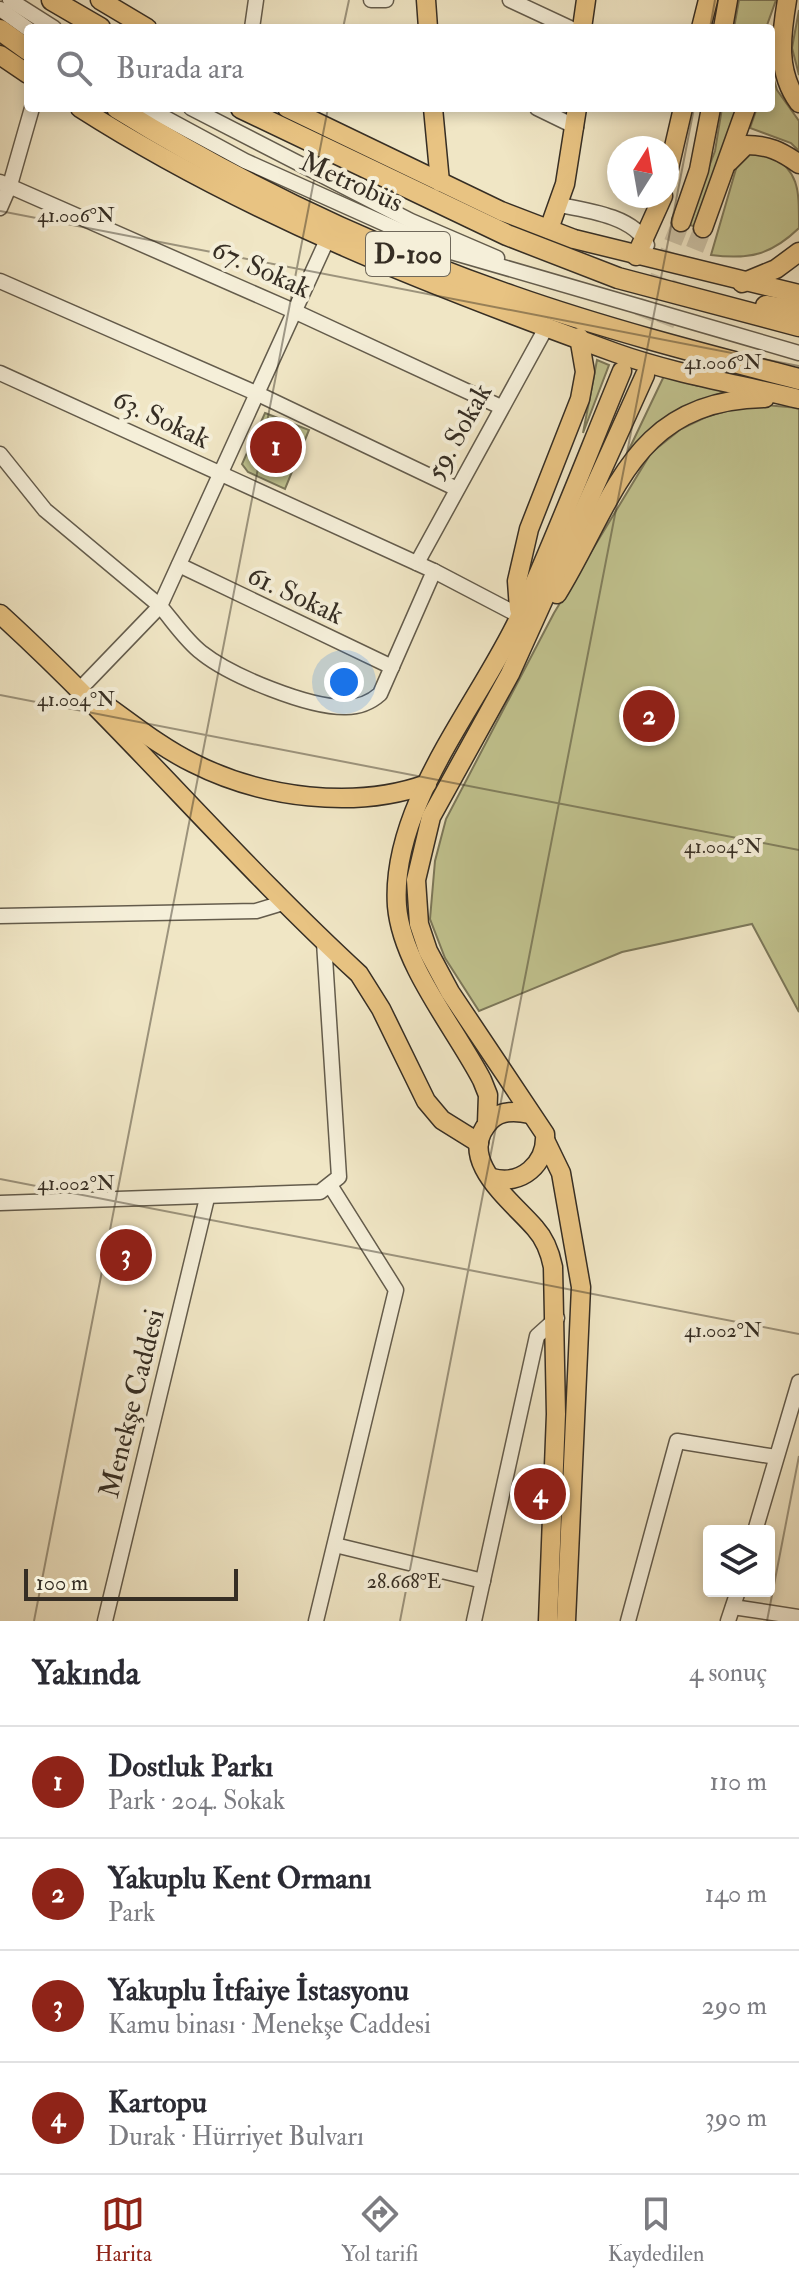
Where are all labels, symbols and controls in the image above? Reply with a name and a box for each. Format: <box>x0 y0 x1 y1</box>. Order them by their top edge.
search box <box>24 24 775 112</box>
icon: search <box>52 46 96 90</box>
text: Burada ara <box>116 50 244 87</box>
north arrow <box>607 136 679 208</box>
street label: Metrobüs <box>295 144 408 221</box>
text: 41.006°N <box>37 203 115 228</box>
street label: 67. Sokak <box>206 232 317 307</box>
road number: D-100 <box>366 232 450 276</box>
text: 41.006°N <box>684 350 762 375</box>
street label: 59. Sokak <box>419 377 500 486</box>
street label: 63. Sokak <box>107 382 216 457</box>
pin: 1 <box>250 417 302 477</box>
street label: 61. Sokak <box>242 558 350 633</box>
your location <box>324 662 364 702</box>
pin: 2 <box>623 686 675 746</box>
text: 41.004°N <box>37 687 115 712</box>
text: 41.004°N <box>684 834 762 859</box>
text: 41.002°N <box>37 1171 115 1196</box>
pin: 3 <box>100 1225 152 1285</box>
street label: Menekşe Caddesi <box>92 1305 173 1501</box>
text: 41.002°N <box>684 1318 762 1343</box>
pin: 4 <box>514 1464 566 1524</box>
map controls <box>703 1525 775 1597</box>
button: layers <box>703 1525 775 1597</box>
scale bar <box>24 1565 238 1601</box>
text: 100 m <box>36 1569 88 1597</box>
text: 28.668°E <box>367 1569 441 1594</box>
text: Yakında <box>32 1652 140 1695</box>
text: 4 sonuç <box>689 1657 767 1689</box>
text: Dostluk Parkı <box>108 1748 273 1785</box>
text: 1 <box>53 1766 63 1798</box>
text: 110 m <box>710 1766 767 1798</box>
text: Park · 204. Sokak <box>108 1785 285 1817</box>
text: Yakuplu Kent Ormanı <box>108 1860 371 1897</box>
text: 2 <box>51 1878 65 1910</box>
text: 140 m <box>705 1878 767 1910</box>
text: Park <box>108 1897 155 1929</box>
text: Yakuplu İtfaiye İstasyonu <box>108 1972 409 2009</box>
text: 3 <box>53 1990 63 2022</box>
text: 290 m <box>702 1990 767 2022</box>
text: Kamu binası · Menekşe Caddesi <box>108 2009 431 2041</box>
text: Kartopu <box>108 2084 207 2121</box>
text: 4 <box>51 2102 65 2134</box>
text: 390 m <box>705 2102 767 2134</box>
text: Durak · Hürriyet Bulvarı <box>108 2121 364 2153</box>
tab: Harita <box>95 2192 152 2268</box>
tab: Yol tarifi <box>341 2192 418 2268</box>
tab: Kaydedilen <box>608 2192 704 2268</box>

